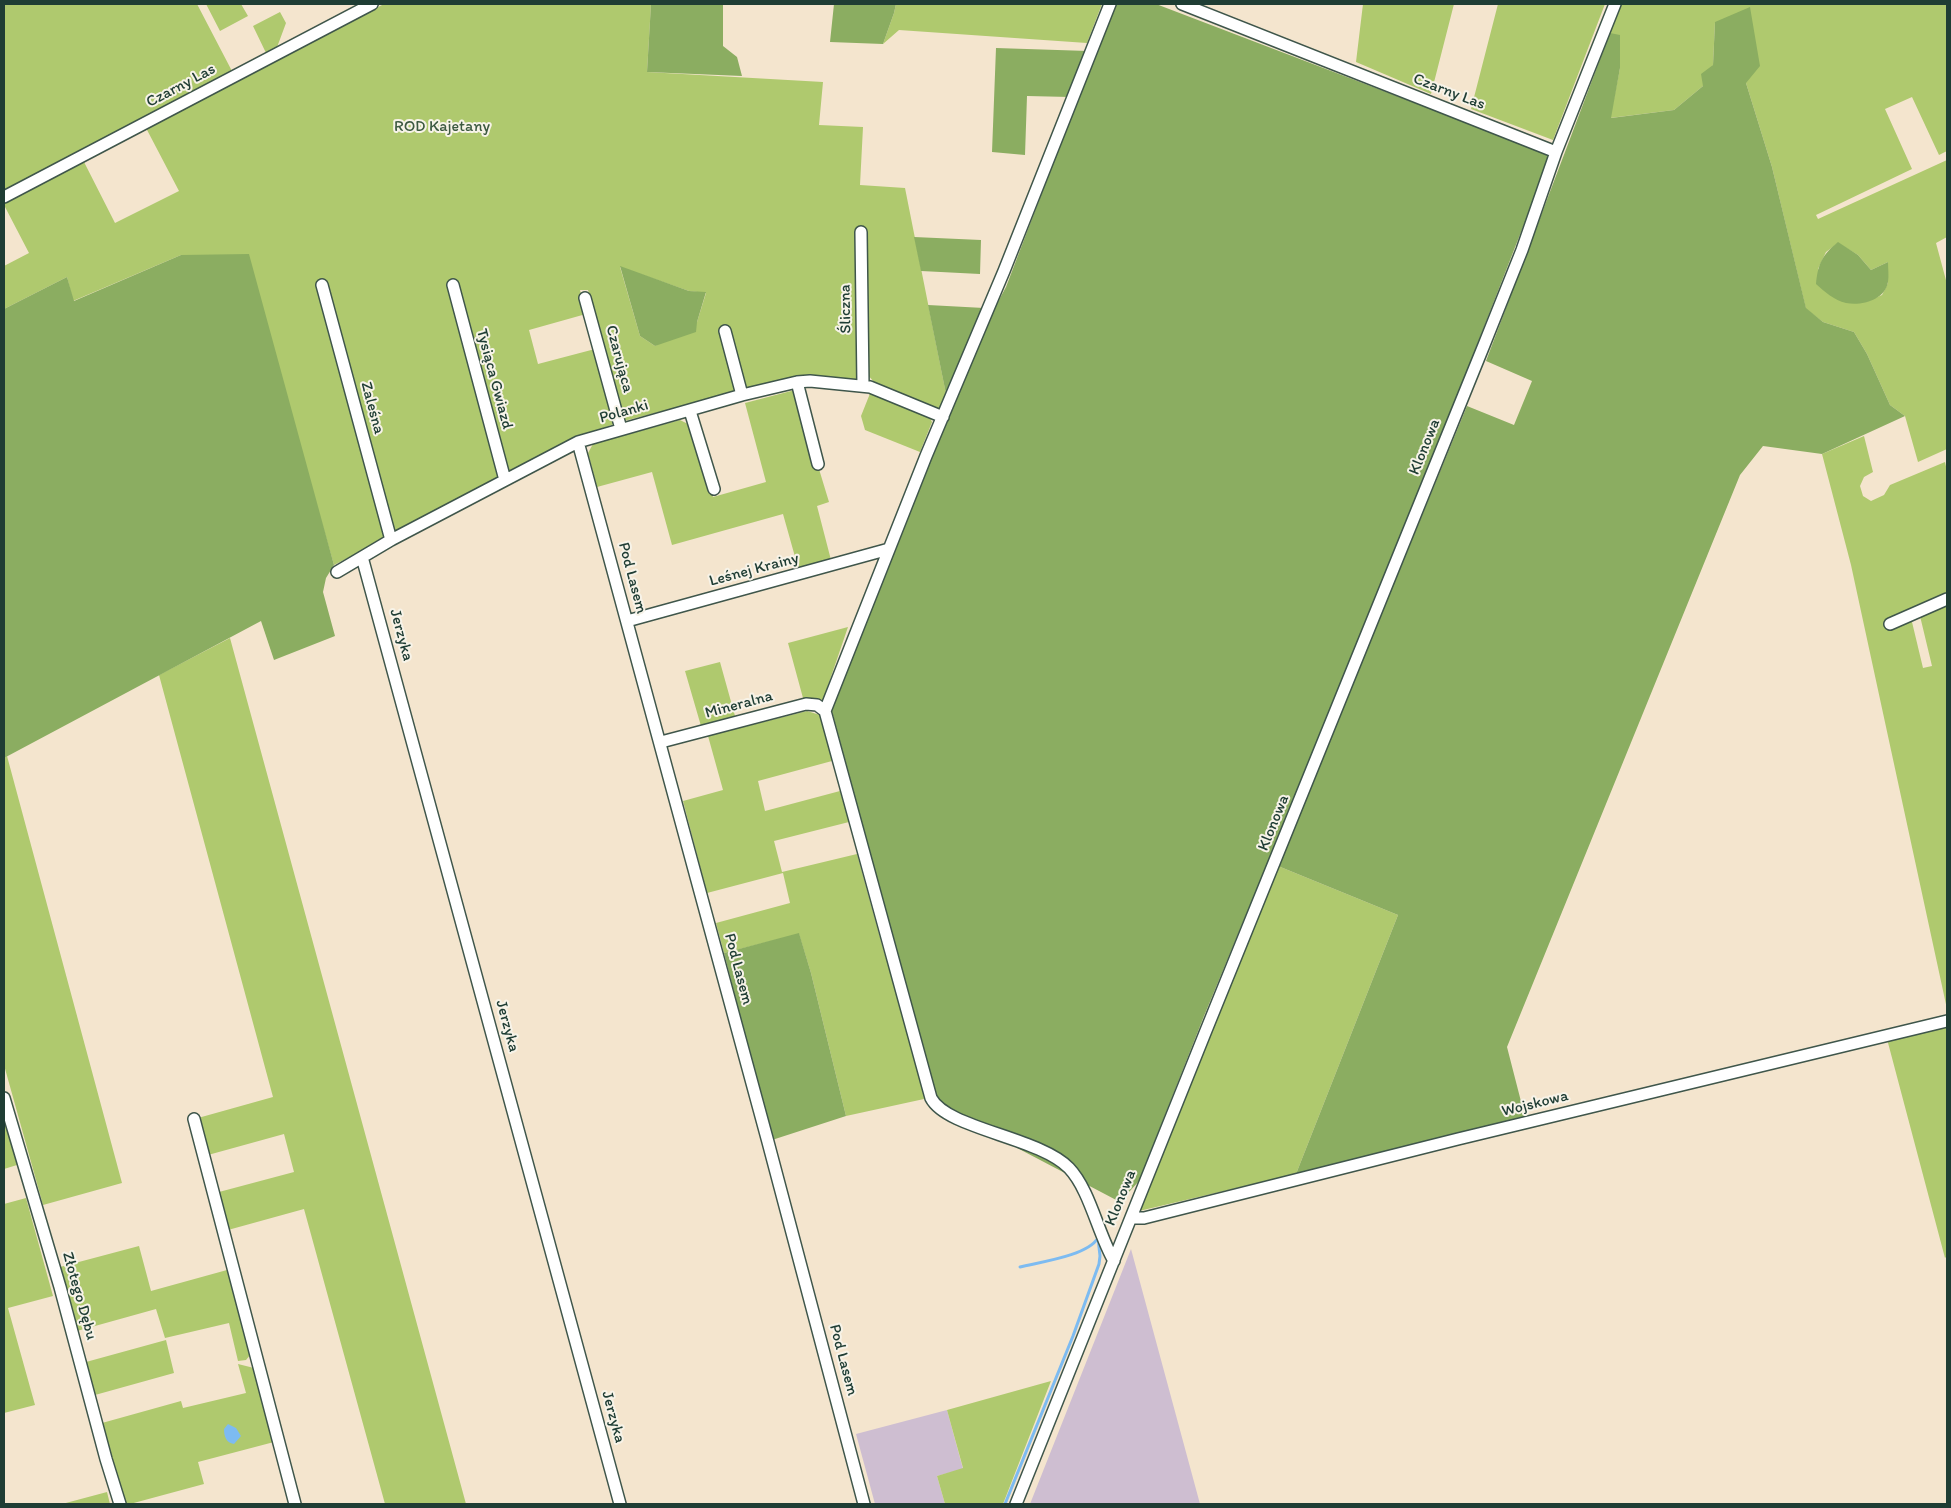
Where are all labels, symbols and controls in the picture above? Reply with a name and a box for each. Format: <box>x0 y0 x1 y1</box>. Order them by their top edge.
street label: Czarny Las <box>143 60 219 112</box>
street label: Czarny Las <box>1410 69 1488 115</box>
park label: ROD Kajetany <box>394 117 490 137</box>
street label: Śliczna <box>836 284 856 334</box>
street label: Czarująca <box>601 323 637 395</box>
street label: Tysiąca Gwiazd <box>471 327 517 431</box>
street label: Zaleśna <box>356 380 388 436</box>
street label: Polanki <box>597 396 651 428</box>
street label: Klonowa <box>1405 416 1445 478</box>
street label: Pod Lasem <box>613 540 651 616</box>
street label: Leśnej Krainy <box>707 549 801 591</box>
street label: Jerzyka <box>385 607 417 663</box>
street label: Mineralna <box>703 687 775 723</box>
street label: Klonowa <box>1254 792 1294 854</box>
street label: Pod Lasem <box>719 931 757 1007</box>
street label: Jerzyka <box>491 998 523 1054</box>
street label: Wojskowa <box>1500 1086 1570 1122</box>
street label: Klonowa <box>1101 1167 1141 1229</box>
street label: Złotego Dębu <box>57 1250 101 1342</box>
street label: Pod Lasem <box>824 1322 862 1398</box>
street label: Jerzyka <box>597 1389 629 1445</box>

